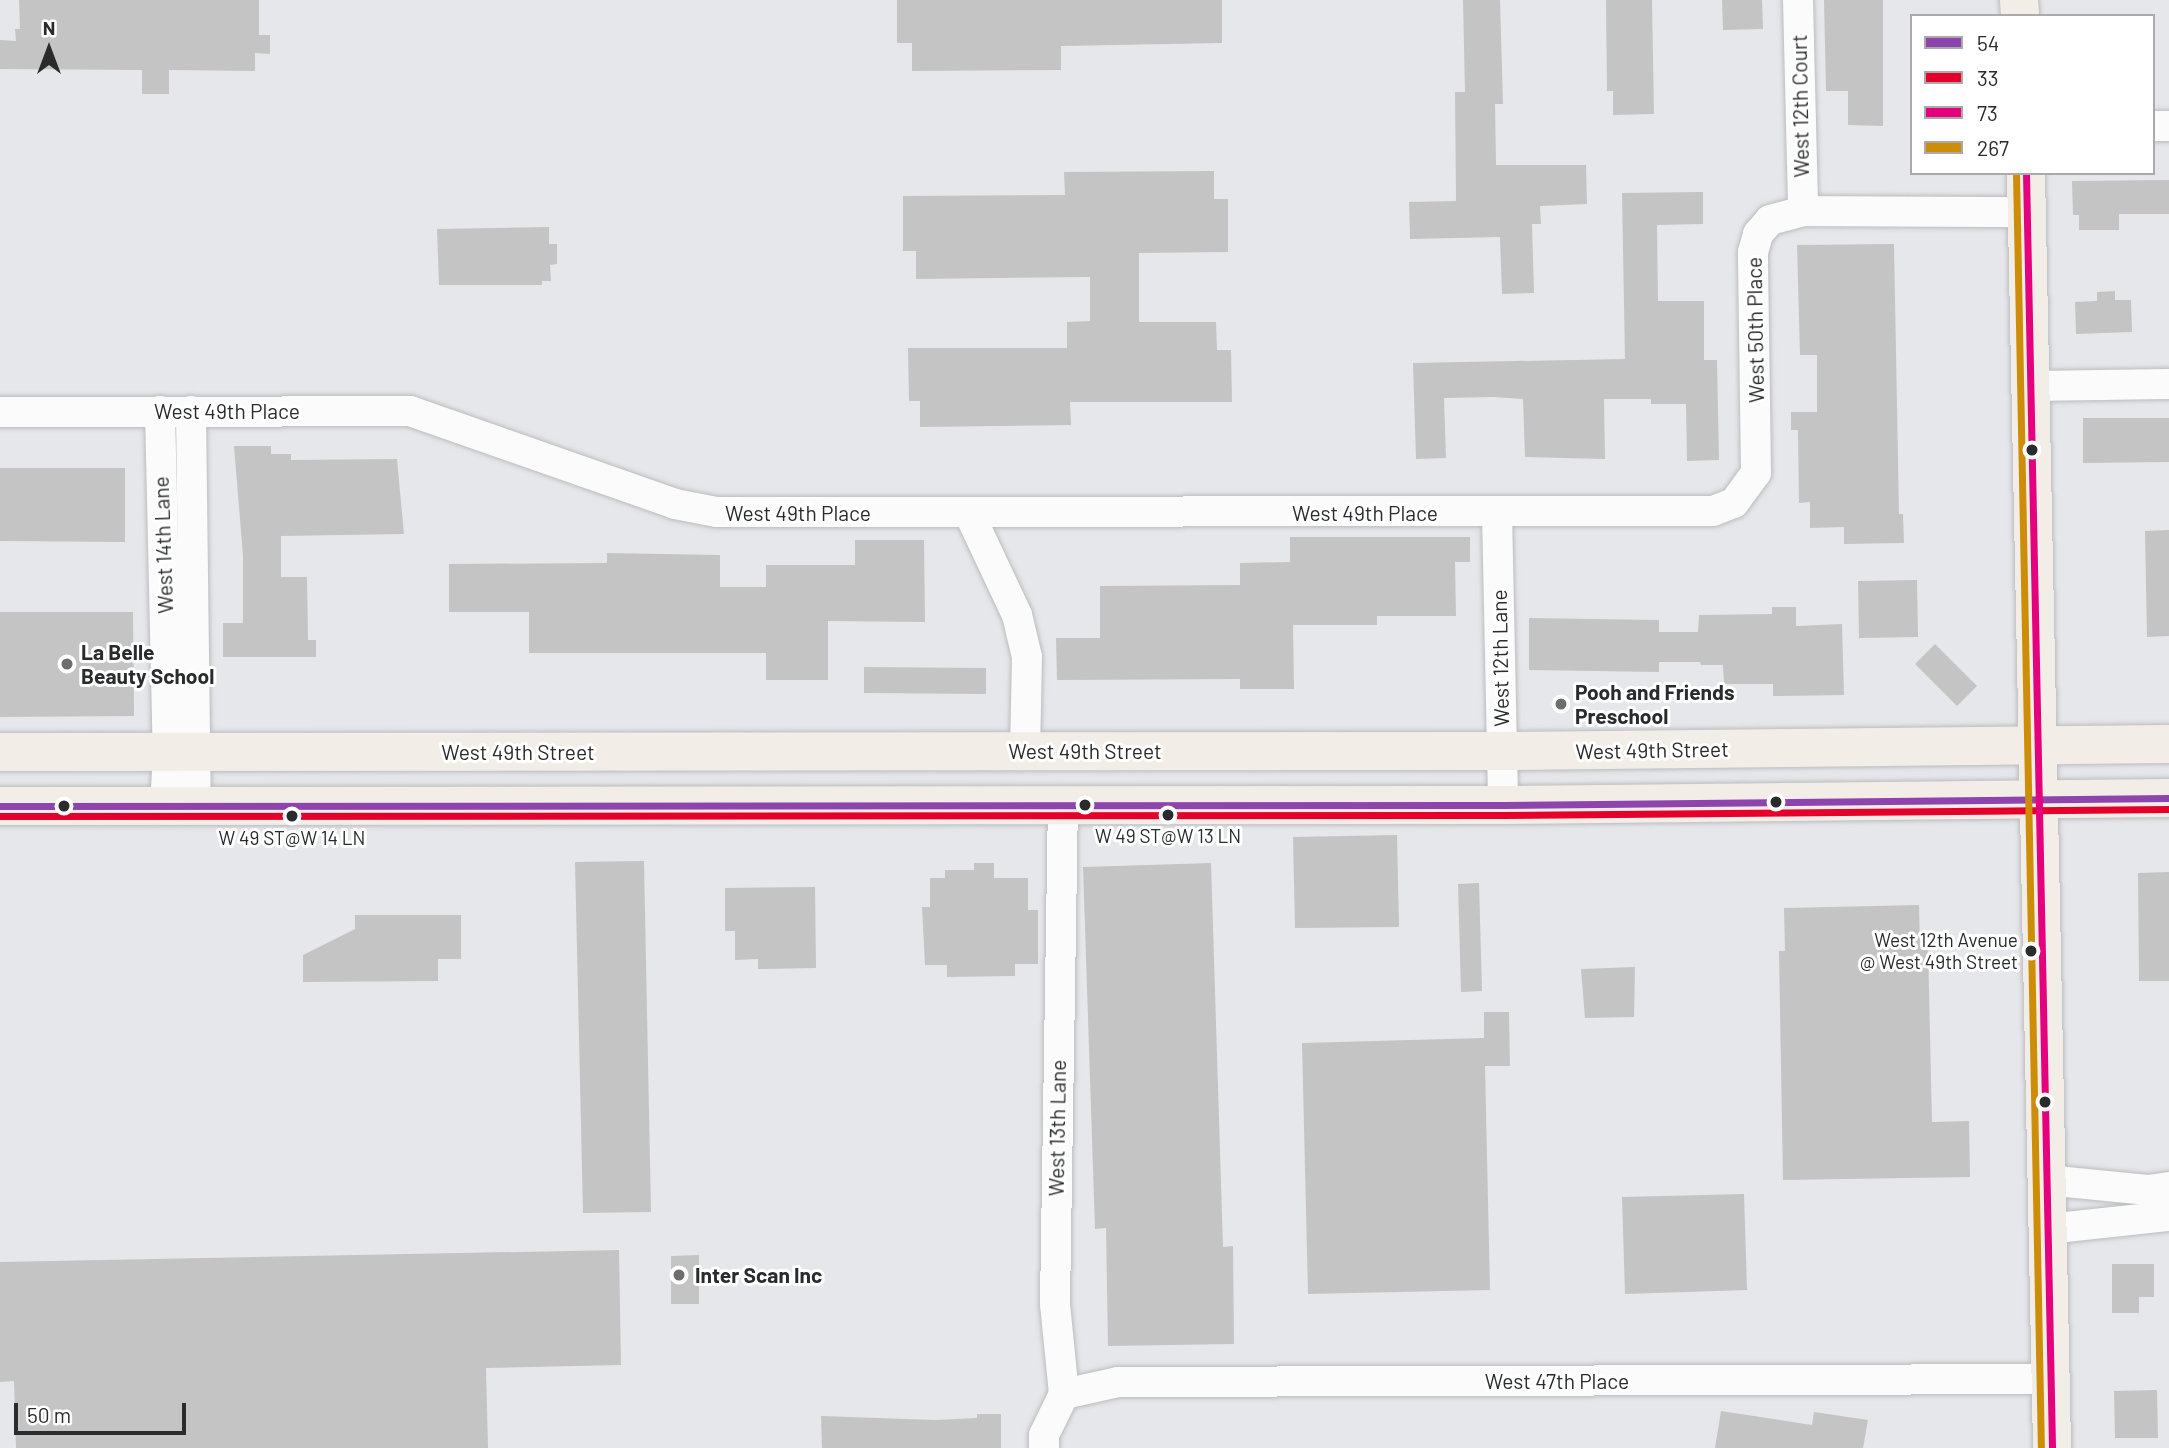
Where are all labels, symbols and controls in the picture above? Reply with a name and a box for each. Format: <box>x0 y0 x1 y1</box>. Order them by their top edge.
north arrow <box>14 14 84 84</box>
legend <box>1910 14 2155 175</box>
text: N <box>43 16 55 39</box>
text: 54 <box>1977 30 1999 55</box>
street label: West 12th Court <box>1786 34 1814 178</box>
text: 33 <box>1977 65 1999 90</box>
text: 73 <box>1977 100 1998 125</box>
text: 267 <box>1977 135 2009 160</box>
street label: West 50th Place <box>1741 257 1769 403</box>
street label: West 49th Place <box>154 398 300 424</box>
unlabelled marker <box>2025 443 2039 457</box>
street label: West 14th Lane <box>148 476 178 614</box>
street label: West 49th Place <box>725 500 871 526</box>
street label: West 49th Place <box>1292 500 1438 526</box>
street label: West 12th Lane <box>1486 589 1514 727</box>
place label: La Belle Beauty School <box>81 639 214 689</box>
marker: La Belle Beauty School <box>59 656 75 672</box>
place label: Pooh and Friends Preschool <box>1575 679 1734 729</box>
marker: Pooh and Friends Preschool <box>1553 696 1569 712</box>
street label: West 49th Street <box>1575 736 1729 764</box>
street label: West 49th Street <box>1008 738 1162 764</box>
street label: West 49th Street <box>441 739 595 765</box>
unlabelled marker <box>1769 795 1783 809</box>
unlabelled marker <box>1078 798 1092 812</box>
unlabelled marker <box>57 799 71 813</box>
marker: W 49 ST@W 13 LN <box>1161 808 1175 822</box>
marker: W 49 ST@W 14 LN <box>285 809 299 823</box>
place label: W 49 ST@W 13 LN <box>1095 825 1241 847</box>
place label: W 49 ST@W 14 LN <box>219 827 365 849</box>
place label: West 12th Avenue @ West 49th Street <box>1860 929 2018 973</box>
marker: West 12th Avenue @ West 49th Street <box>2024 944 2038 958</box>
street label: West 13th Lane <box>1043 1059 1071 1197</box>
unlabelled marker <box>2038 1095 2052 1109</box>
place label: Inter Scan Inc <box>695 1262 822 1288</box>
marker: Inter Scan Inc <box>669 1265 689 1285</box>
street label: West 47th Place <box>1485 1368 1629 1394</box>
scale bar <box>18 1388 189 1432</box>
text: 50 m <box>27 1402 71 1427</box>

